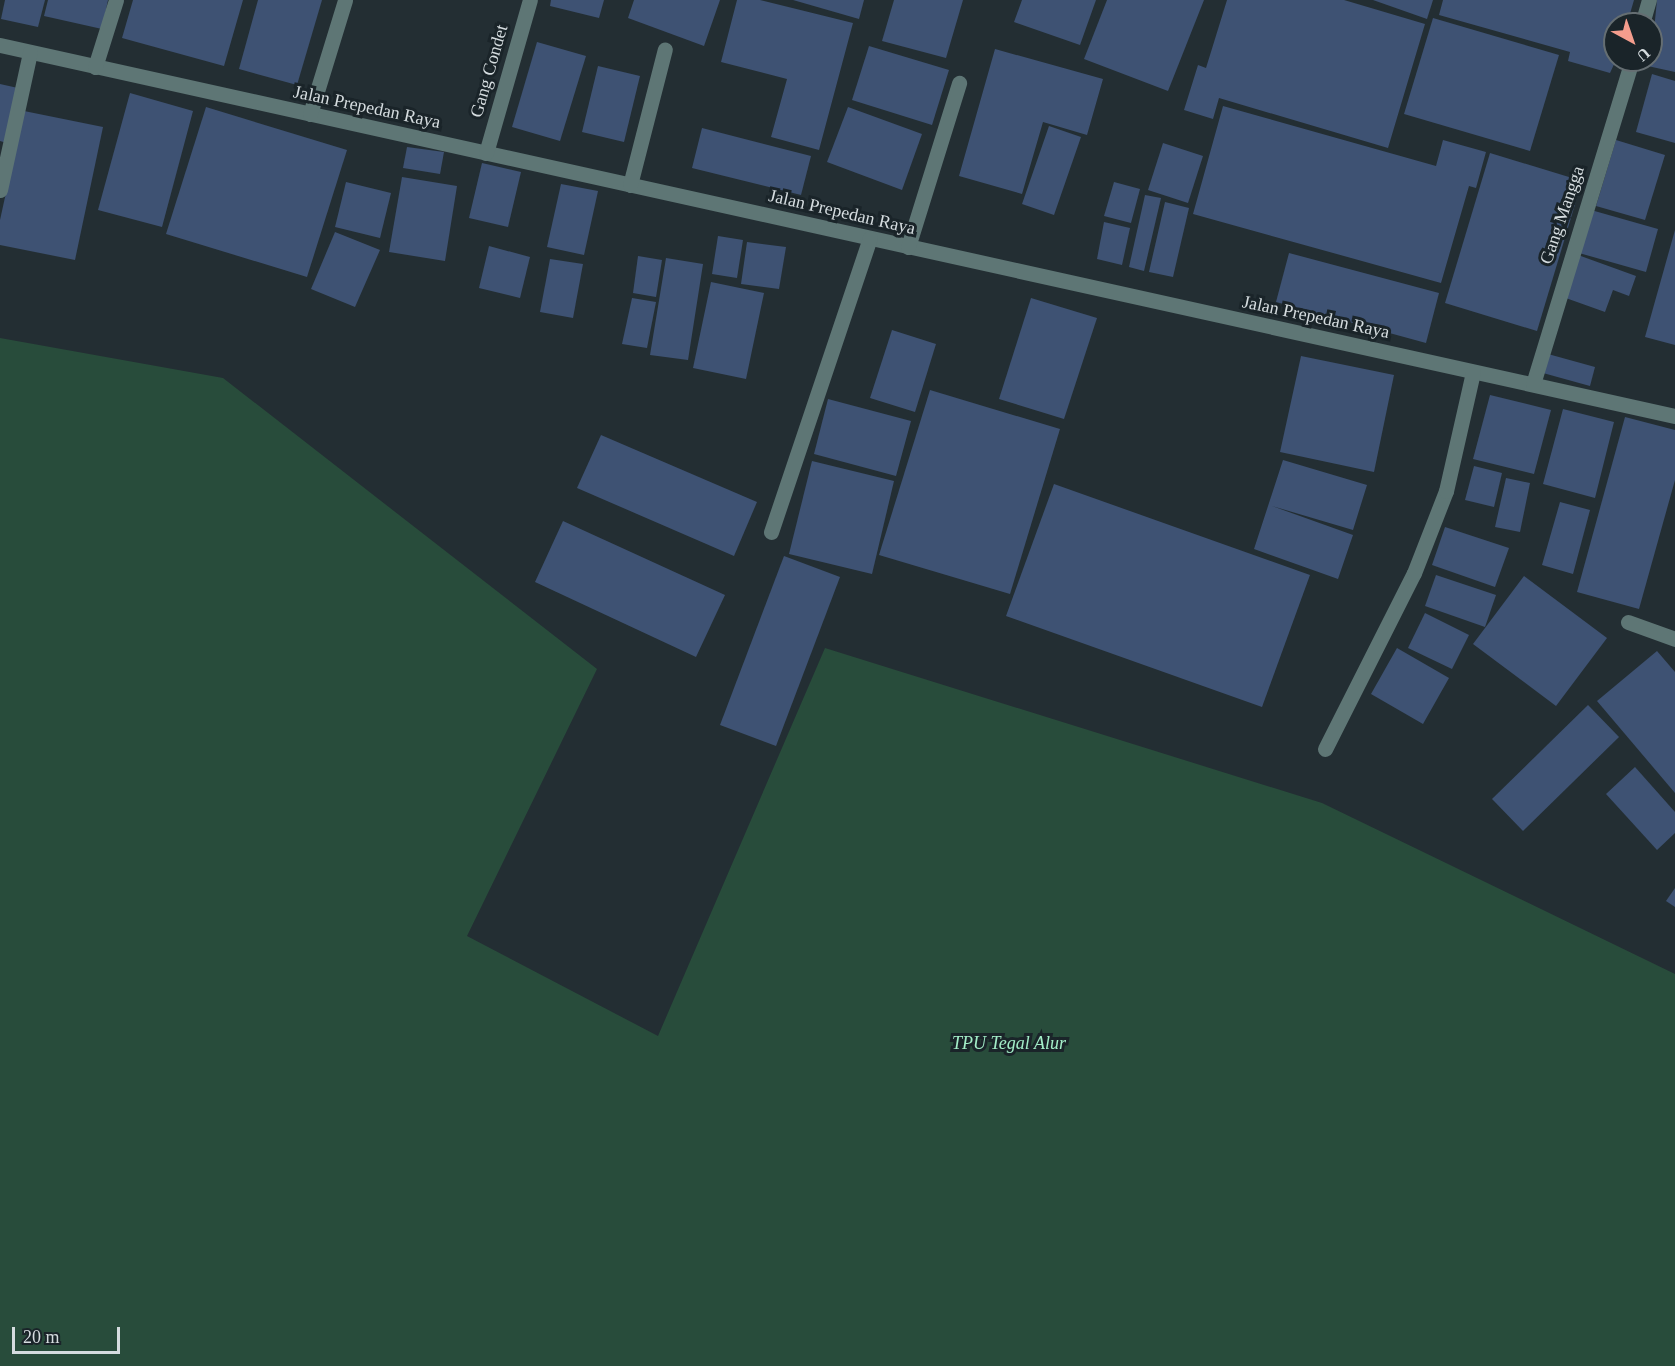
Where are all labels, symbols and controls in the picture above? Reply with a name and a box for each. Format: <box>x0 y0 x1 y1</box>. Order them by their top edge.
north arrow <box>1603 12 1663 72</box>
street label: Gang Condet <box>465 22 513 120</box>
text: U <box>1634 44 1653 65</box>
street label: Jalan Prepedan Raya <box>291 81 443 133</box>
street label: Gang Mangga <box>1535 163 1589 267</box>
street label: Jalan Prepedan Raya <box>767 185 917 239</box>
street label: Jalan Prepedan Raya <box>1240 291 1392 343</box>
park label: TPU Tegal Alur <box>952 1032 1066 1054</box>
scale bar <box>15 1315 123 1353</box>
text: 20 m <box>23 1327 60 1347</box>

